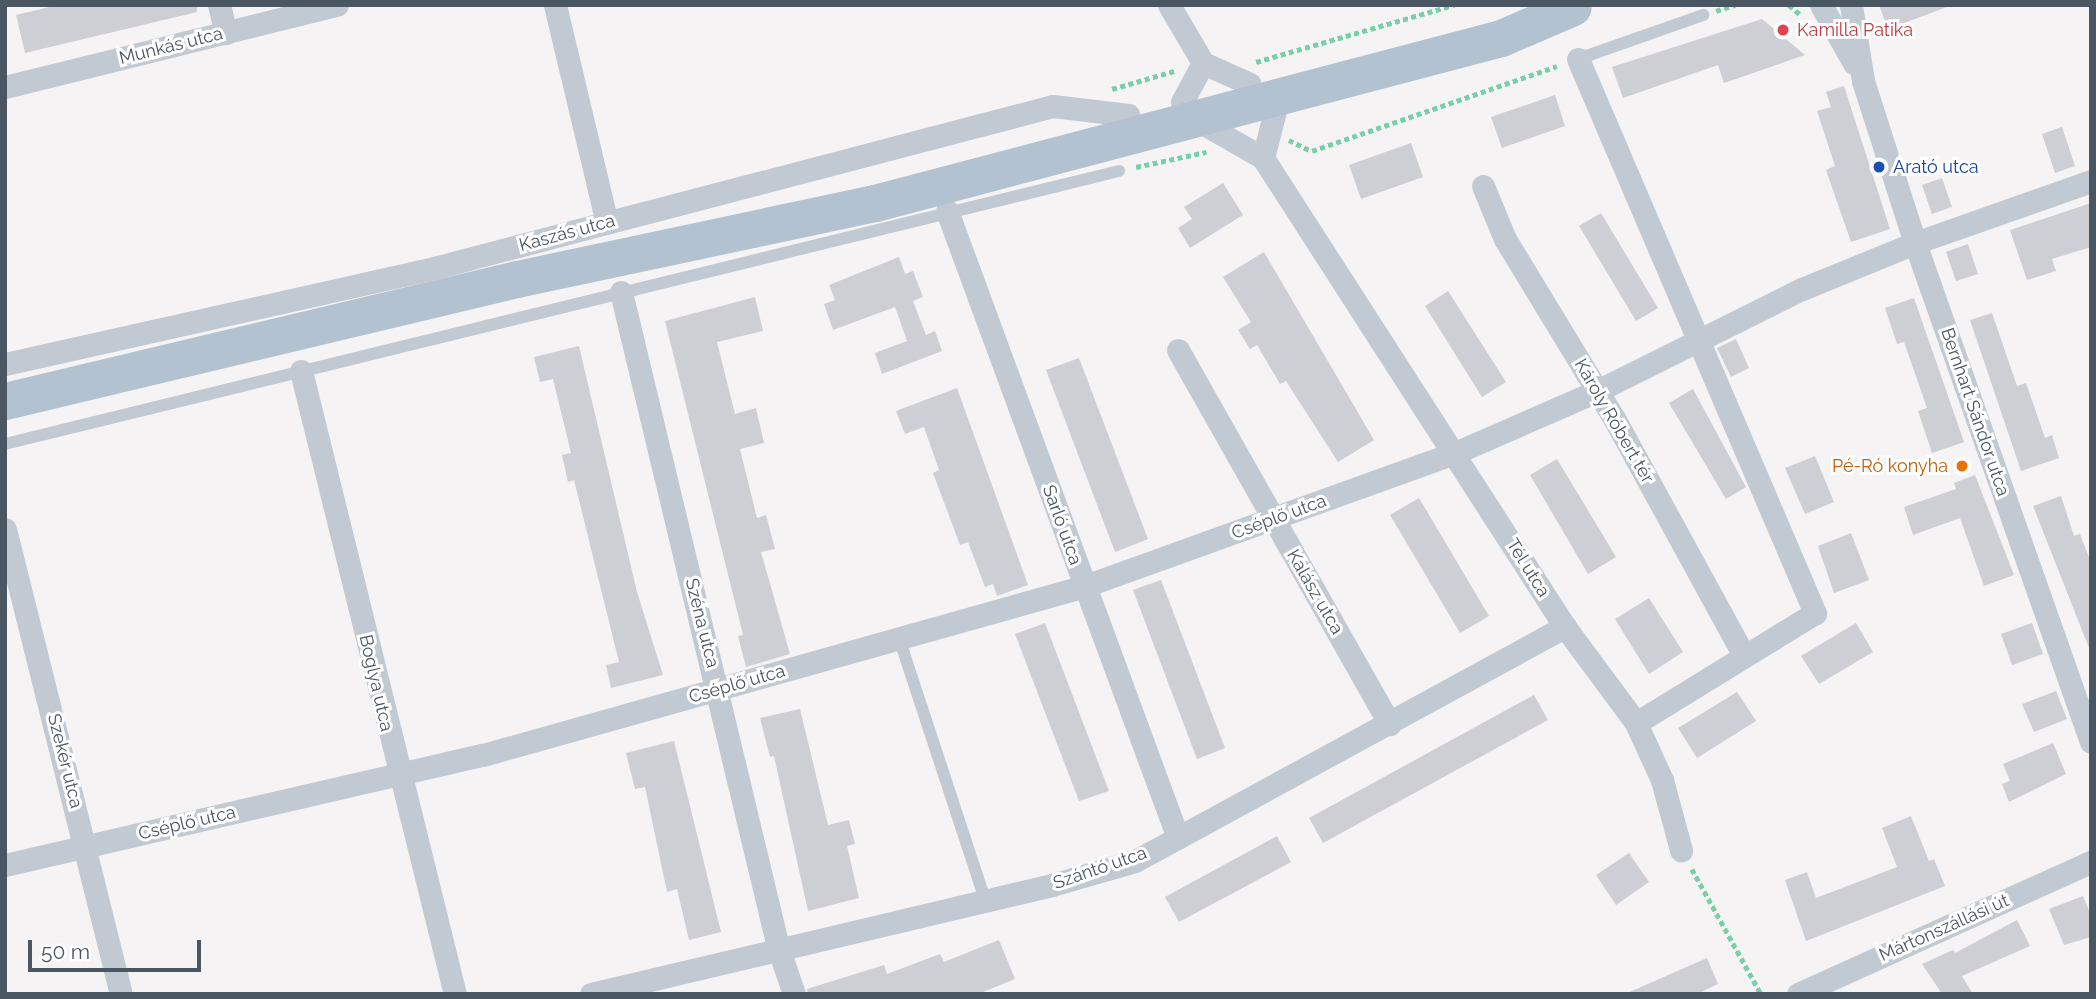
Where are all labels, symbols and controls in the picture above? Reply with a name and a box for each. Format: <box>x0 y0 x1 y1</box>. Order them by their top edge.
place label: Kamilla Patika <box>1797 19 1913 41</box>
marker: Kamilla Patika <box>1775 22 1791 38</box>
street label: Munkás utca <box>117 23 225 69</box>
place label: Arató utca <box>1893 156 1979 178</box>
marker: Arató utca <box>1871 159 1887 175</box>
street label: Kaszás utca <box>517 210 617 256</box>
street label: Bernhart Sándor utca <box>1936 325 2014 499</box>
street label: Károly Róbert tér <box>1569 355 1659 487</box>
place label: Pé-Ró konyha <box>1832 455 1948 477</box>
marker: Pé-Ró konyha <box>1954 458 1970 474</box>
street label: Sarló utca <box>1038 482 1086 568</box>
street label: Cséplő utca <box>1229 490 1329 544</box>
street label: Tél utca <box>1502 535 1554 601</box>
street label: Kalász utca <box>1282 546 1348 638</box>
street label: Széna utca <box>680 576 724 670</box>
street label: Boglya utca <box>354 633 398 733</box>
street label: Cséplő utca <box>686 660 788 708</box>
street label: Szekér utca <box>43 711 87 811</box>
street label: Cséplő utca <box>136 801 238 845</box>
street label: Szántó utca <box>1050 842 1150 894</box>
street label: Mártonszállási út <box>1876 890 2012 966</box>
scale bar <box>32 926 205 970</box>
text: 50 m <box>41 939 90 964</box>

